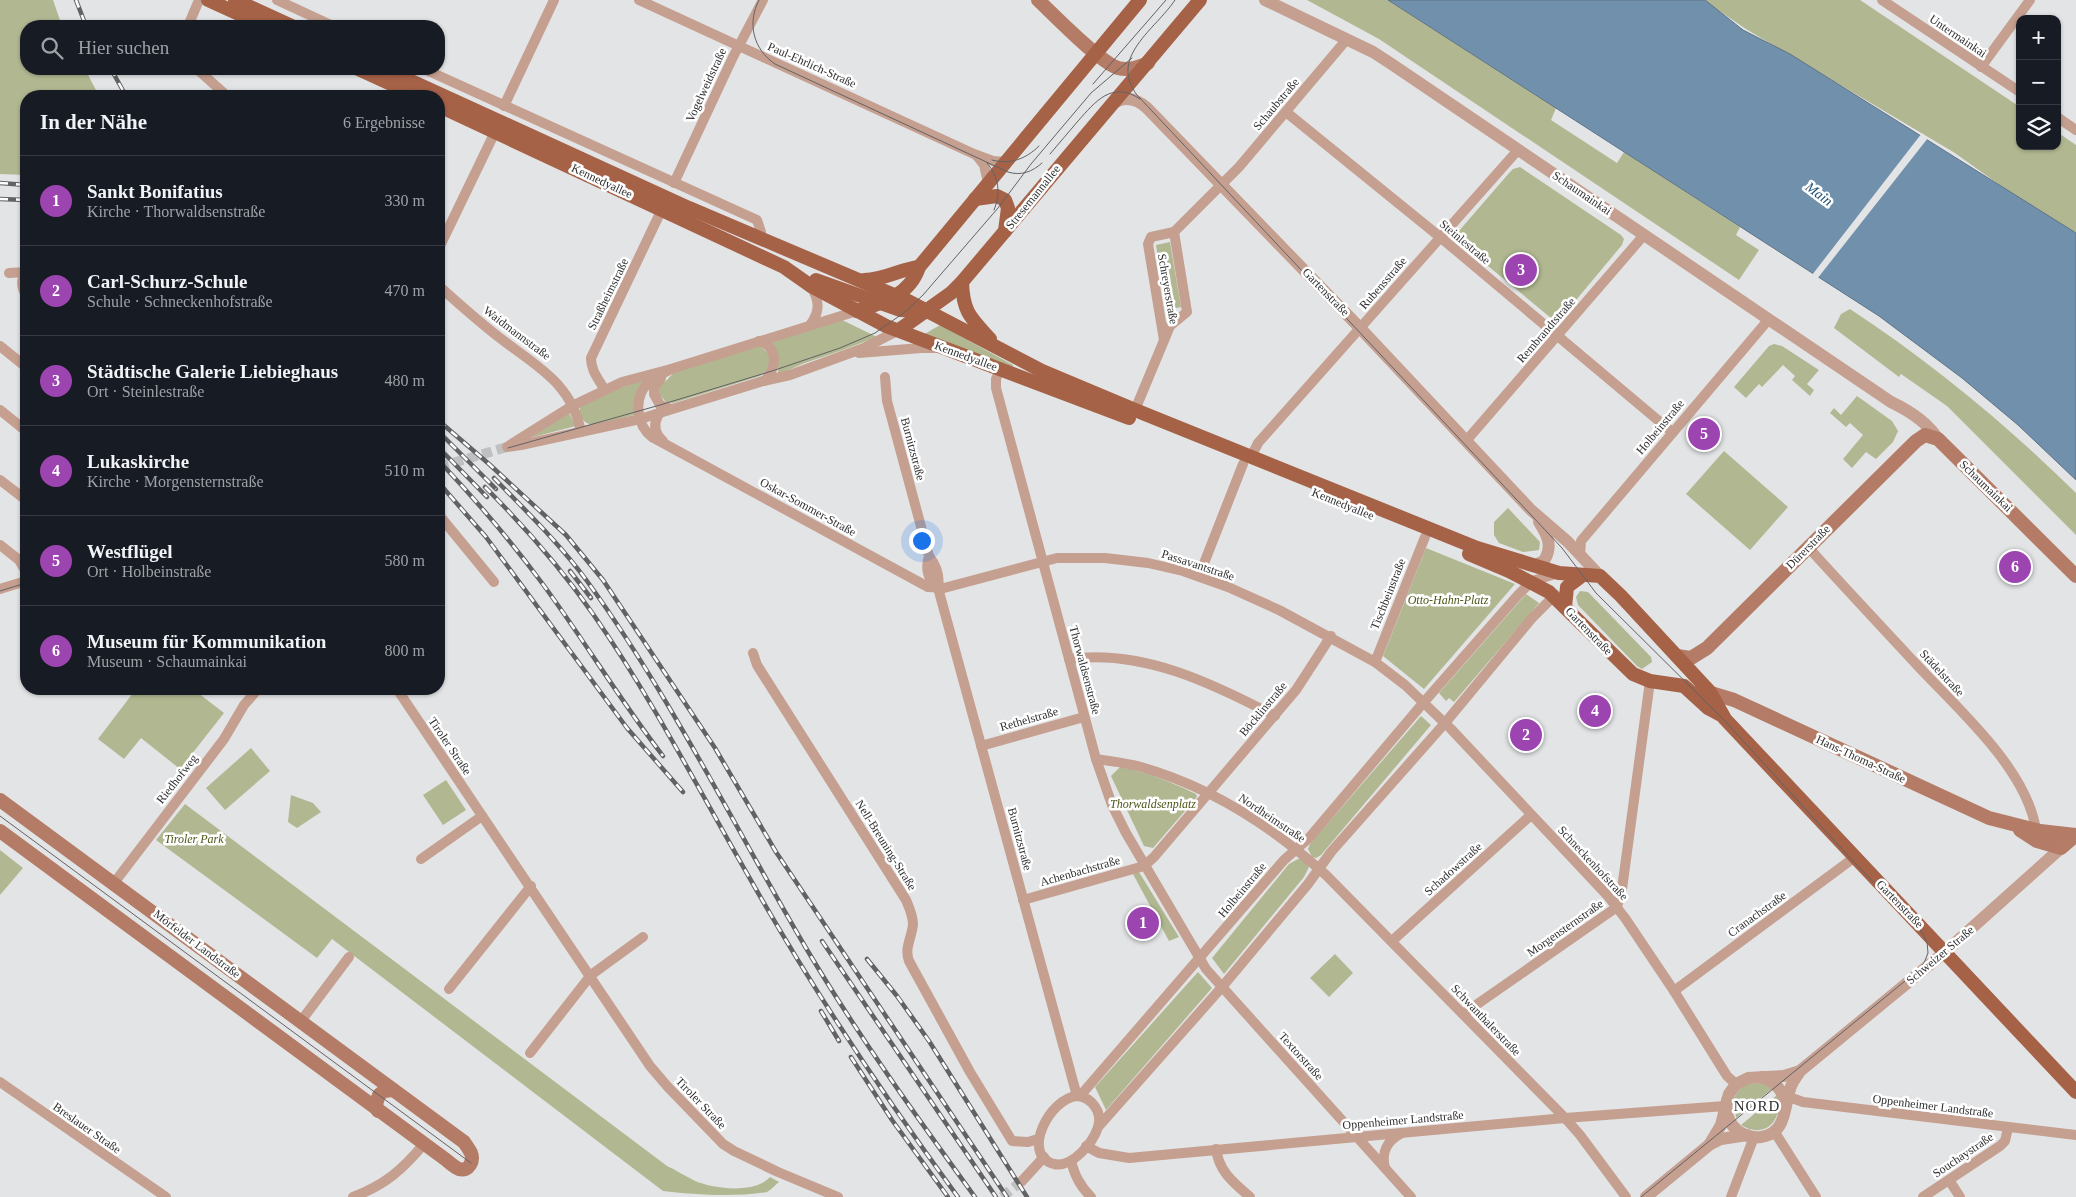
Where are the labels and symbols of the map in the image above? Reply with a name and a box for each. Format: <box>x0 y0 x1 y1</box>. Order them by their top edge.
street label: Untermainkai <box>1927 12 1990 61</box>
street label: Paul-Ehrlich-Straße <box>766 39 858 91</box>
street label: Vogelweidstraße <box>683 46 729 124</box>
street label: Schaubstraße <box>1250 75 1302 133</box>
street label: Kennedyallee <box>569 161 635 201</box>
street label: Stresemannallee <box>1003 162 1063 232</box>
street label: Schaumainkai <box>1550 168 1615 218</box>
water label: Main <box>1802 179 1835 209</box>
street label: Steinlestraße <box>1437 217 1493 267</box>
pin: 3 <box>1505 251 1537 289</box>
street label: Schreyerstraße <box>1155 253 1181 325</box>
street label: Rubensstraße <box>1357 254 1409 312</box>
street label: Straßheimstraße <box>585 256 631 332</box>
street label: Gartenstraße <box>1300 265 1352 319</box>
street label: Rembrandtstraße <box>1514 294 1578 366</box>
street label: Waidmannstraße <box>481 303 553 363</box>
street label: Kennedyallee <box>933 338 999 374</box>
street label: Holbeinstraße <box>1633 397 1687 457</box>
pin: 5 <box>1688 415 1720 453</box>
street label: Burnitzstraße <box>898 416 928 482</box>
street label: Schaumainkai <box>1957 457 2016 515</box>
street label: Oskar-Sommer-Straße <box>758 475 858 539</box>
street label: Kennedyallee <box>1310 485 1376 523</box>
street label: Dürerstraße <box>1783 522 1833 572</box>
your location <box>909 528 935 554</box>
street label: Passavantstraße <box>1160 547 1236 583</box>
pin: 6 <box>1999 548 2031 586</box>
street label: Tischbeinstraße <box>1367 556 1409 632</box>
park label: Otto-Hahn-Platz <box>1408 593 1489 607</box>
street label: Gartenstraße <box>1563 604 1615 658</box>
street label: Thorwaldsenstraße <box>1066 624 1104 716</box>
street label: Städelstraße <box>1917 647 1967 699</box>
street label: Böcklinstraße <box>1236 679 1290 739</box>
pin: 4 <box>1579 692 1611 730</box>
street label: Rethelstraße <box>998 704 1060 734</box>
street label: Tiroler Straße <box>426 714 474 778</box>
pin: 2 <box>1510 716 1542 754</box>
street label: Hans-Thoma-Straße <box>1814 732 1908 786</box>
street label: Riedhofweg <box>153 752 201 806</box>
street label: Nordheimstraße <box>1236 791 1308 845</box>
street label: Nell-Breuning-Straße <box>853 797 919 893</box>
park label: Thorwaldsenplatz <box>1110 797 1196 811</box>
street label: Burnitzstraße <box>1005 806 1035 872</box>
street label: Schneckenhofstraße <box>1555 823 1631 903</box>
park label: Tiroler Park <box>164 832 224 846</box>
street label: Schadowstraße <box>1421 839 1485 899</box>
street label: Achenbachstraße <box>1038 853 1122 889</box>
street label: Holbeinstraße <box>1215 860 1269 920</box>
street label: Gartenstraße <box>1874 877 1926 931</box>
street label: Cranachstraße <box>1725 888 1789 940</box>
street label: Morgensternstraße <box>1524 897 1606 959</box>
pin: 1 <box>1127 904 1159 942</box>
street label: Mörfelder Landstraße <box>151 907 243 981</box>
street label: Schweizer Straße <box>1903 923 1977 987</box>
street label: Schwanthalerstraße <box>1448 981 1524 1059</box>
street label: Textorstraße <box>1276 1029 1326 1083</box>
street label: Tiroler Straße <box>673 1074 729 1132</box>
street label: Oppenheimer Landstraße <box>1872 1092 1994 1120</box>
district label: NORD <box>1734 1098 1780 1114</box>
street label: Breslauer Straße <box>50 1099 124 1157</box>
street label: Oppenheimer Landstraße <box>1342 1108 1464 1132</box>
street label: Souchaystraße <box>1930 1130 1996 1180</box>

